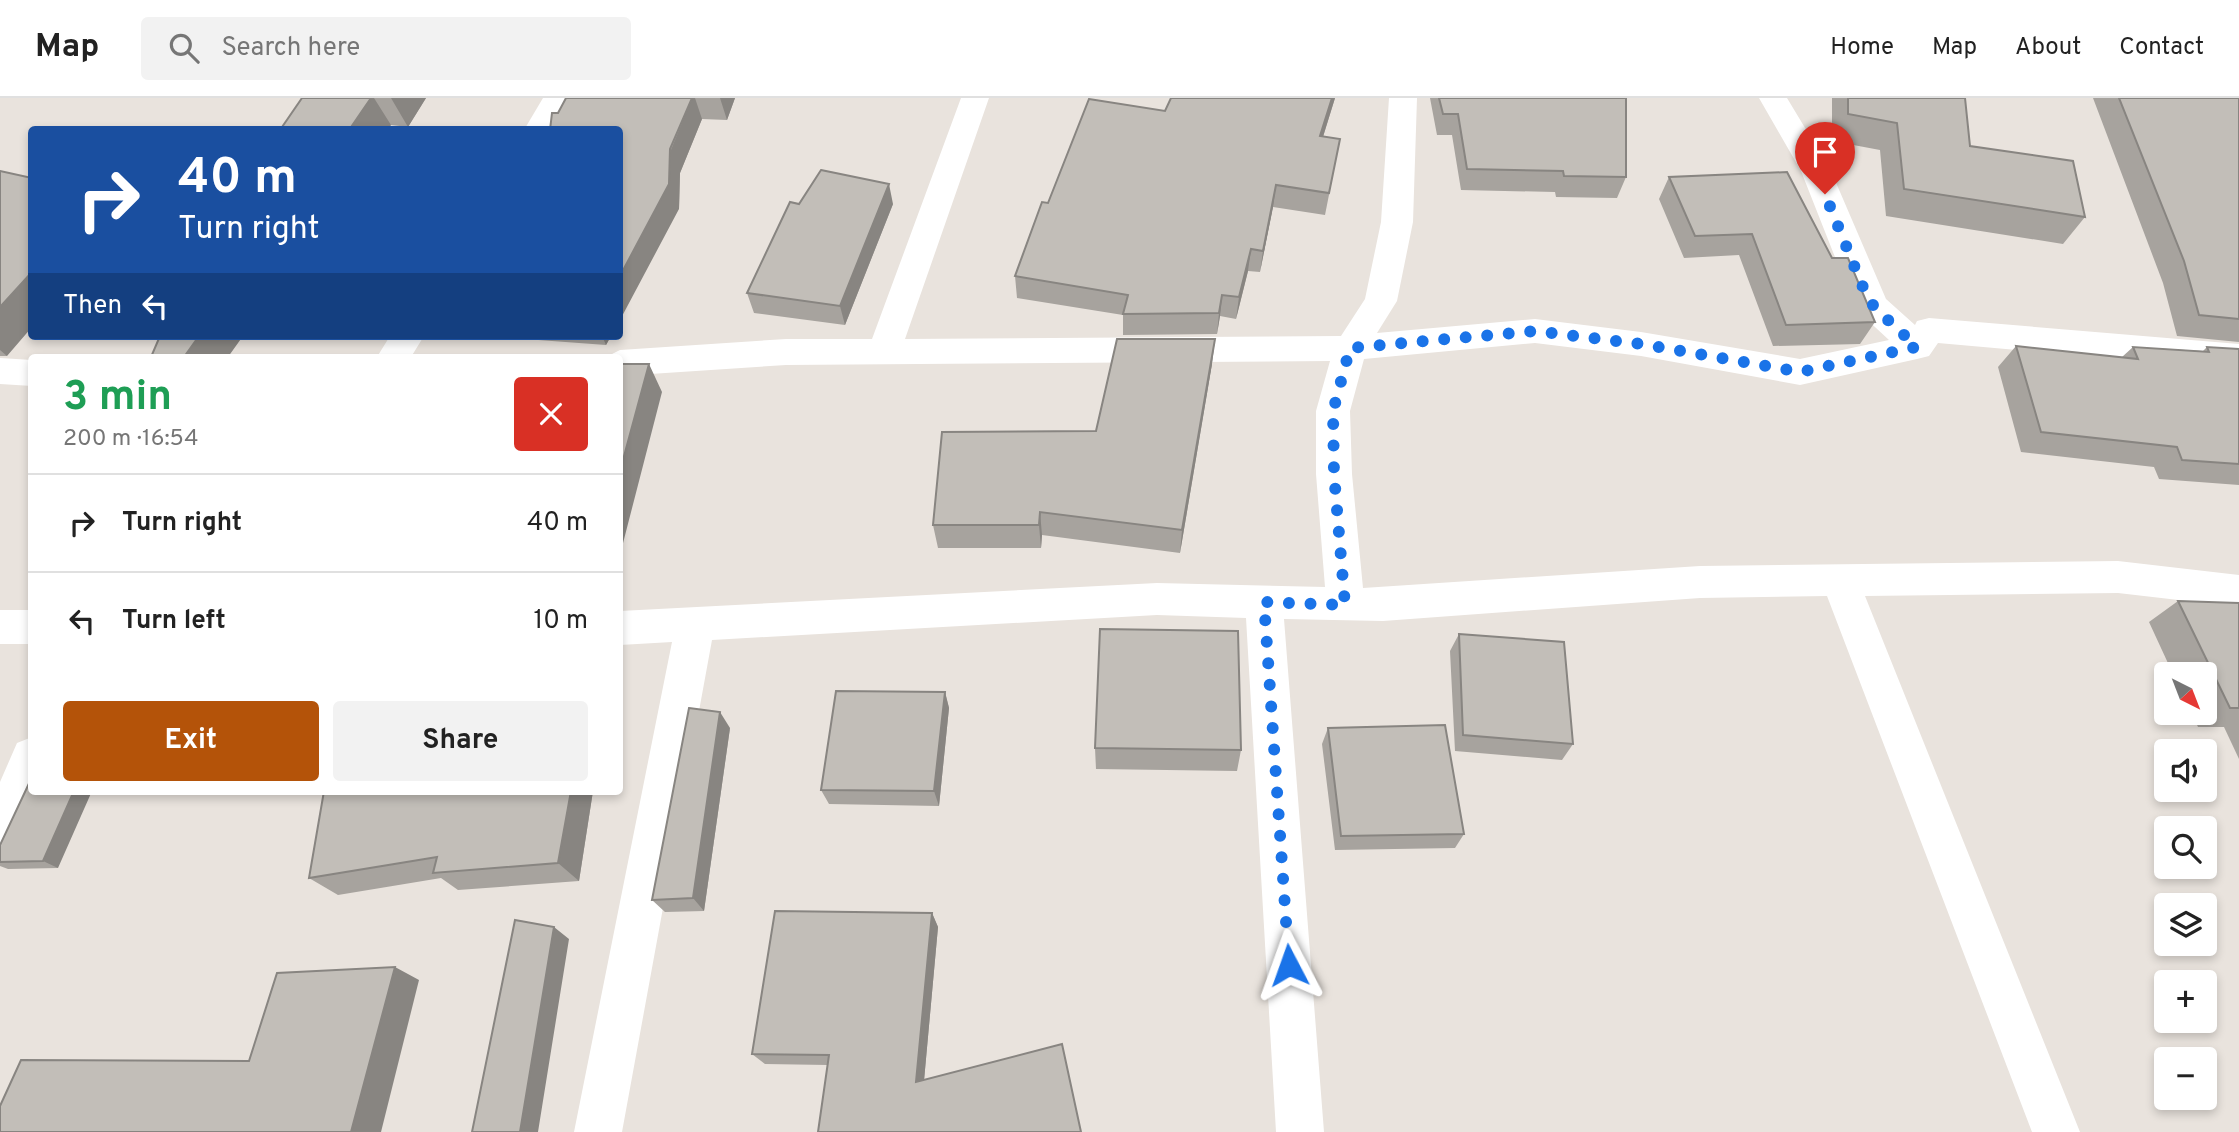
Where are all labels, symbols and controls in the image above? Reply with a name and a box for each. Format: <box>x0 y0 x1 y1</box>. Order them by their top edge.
search box <box>141 17 631 80</box>
text: Map <box>35 27 99 69</box>
icon: search <box>165 29 203 67</box>
text: Search here <box>221 32 360 65</box>
text: Home <box>1830 33 1894 63</box>
text: Map <box>1932 33 1977 63</box>
text: About <box>2015 33 2081 63</box>
text: Contact <box>2119 33 2204 63</box>
pin <box>1795 122 1855 194</box>
icon: arrive <box>1806 133 1844 171</box>
text: 40 m <box>178 149 297 211</box>
icon: right <box>63 154 154 245</box>
text: Turn right <box>178 210 320 250</box>
icon: left <box>136 287 174 325</box>
text: Then <box>63 290 122 323</box>
text: 3 min <box>63 372 172 425</box>
button: close <box>514 377 588 451</box>
text: 200 m · 16:54 <box>63 425 199 454</box>
icon: right <box>63 504 101 542</box>
text: Turn right <box>122 507 242 540</box>
text: 40 m <box>527 507 588 540</box>
icon: left <box>63 602 101 640</box>
text: Turn left <box>122 605 226 638</box>
text: 10 m <box>533 605 588 638</box>
north arrow <box>2154 662 2217 724</box>
map controls <box>2154 662 2217 1110</box>
button: Exit <box>63 701 319 781</box>
button: Share <box>333 701 588 781</box>
button: sound <box>2154 739 2217 802</box>
button: search <box>2154 816 2217 879</box>
button: layers <box>2154 893 2217 956</box>
position arrow <box>1252 928 1326 1002</box>
button: + <box>2154 970 2217 1033</box>
button: − <box>2154 1047 2217 1110</box>

